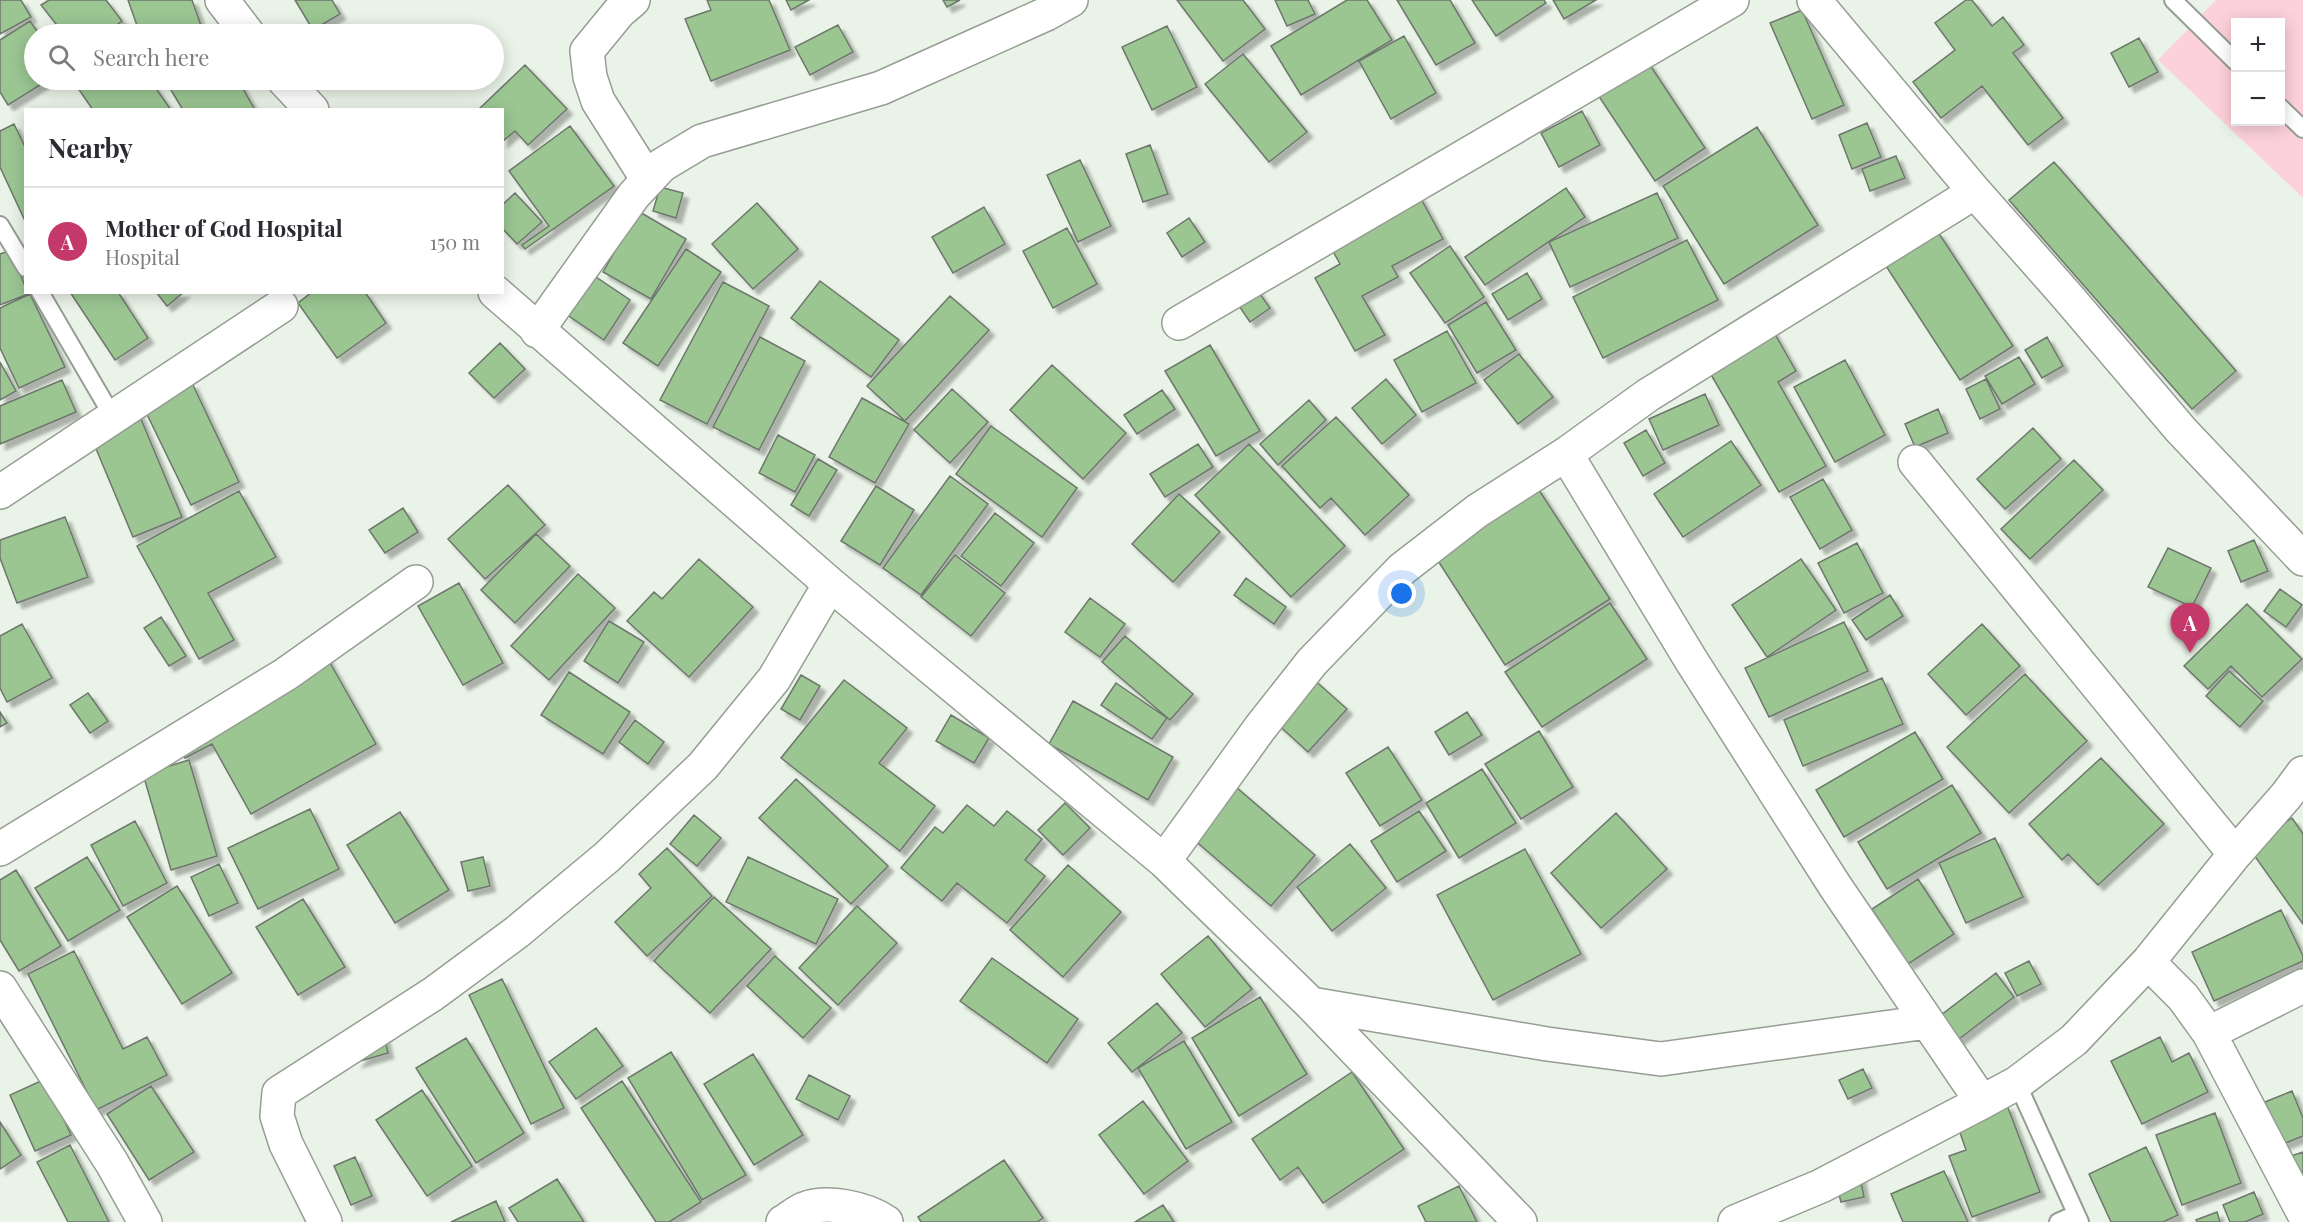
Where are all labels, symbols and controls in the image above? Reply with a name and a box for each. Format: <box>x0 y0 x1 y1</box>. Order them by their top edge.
map controls <box>2231 18 2285 126</box>
button: + <box>2231 18 2285 72</box>
search box <box>24 24 504 90</box>
icon: search <box>45 41 78 74</box>
text: Search here <box>93 42 209 72</box>
button: − <box>2231 72 2285 126</box>
text: Nearby <box>48 130 133 165</box>
text: Mother of God Hospital <box>105 213 342 243</box>
text: A <box>61 228 74 255</box>
text: 150 m <box>430 228 480 255</box>
text: Hospital <box>105 243 180 270</box>
your location <box>1387 579 1416 608</box>
pin: A <box>2170 604 2210 653</box>

